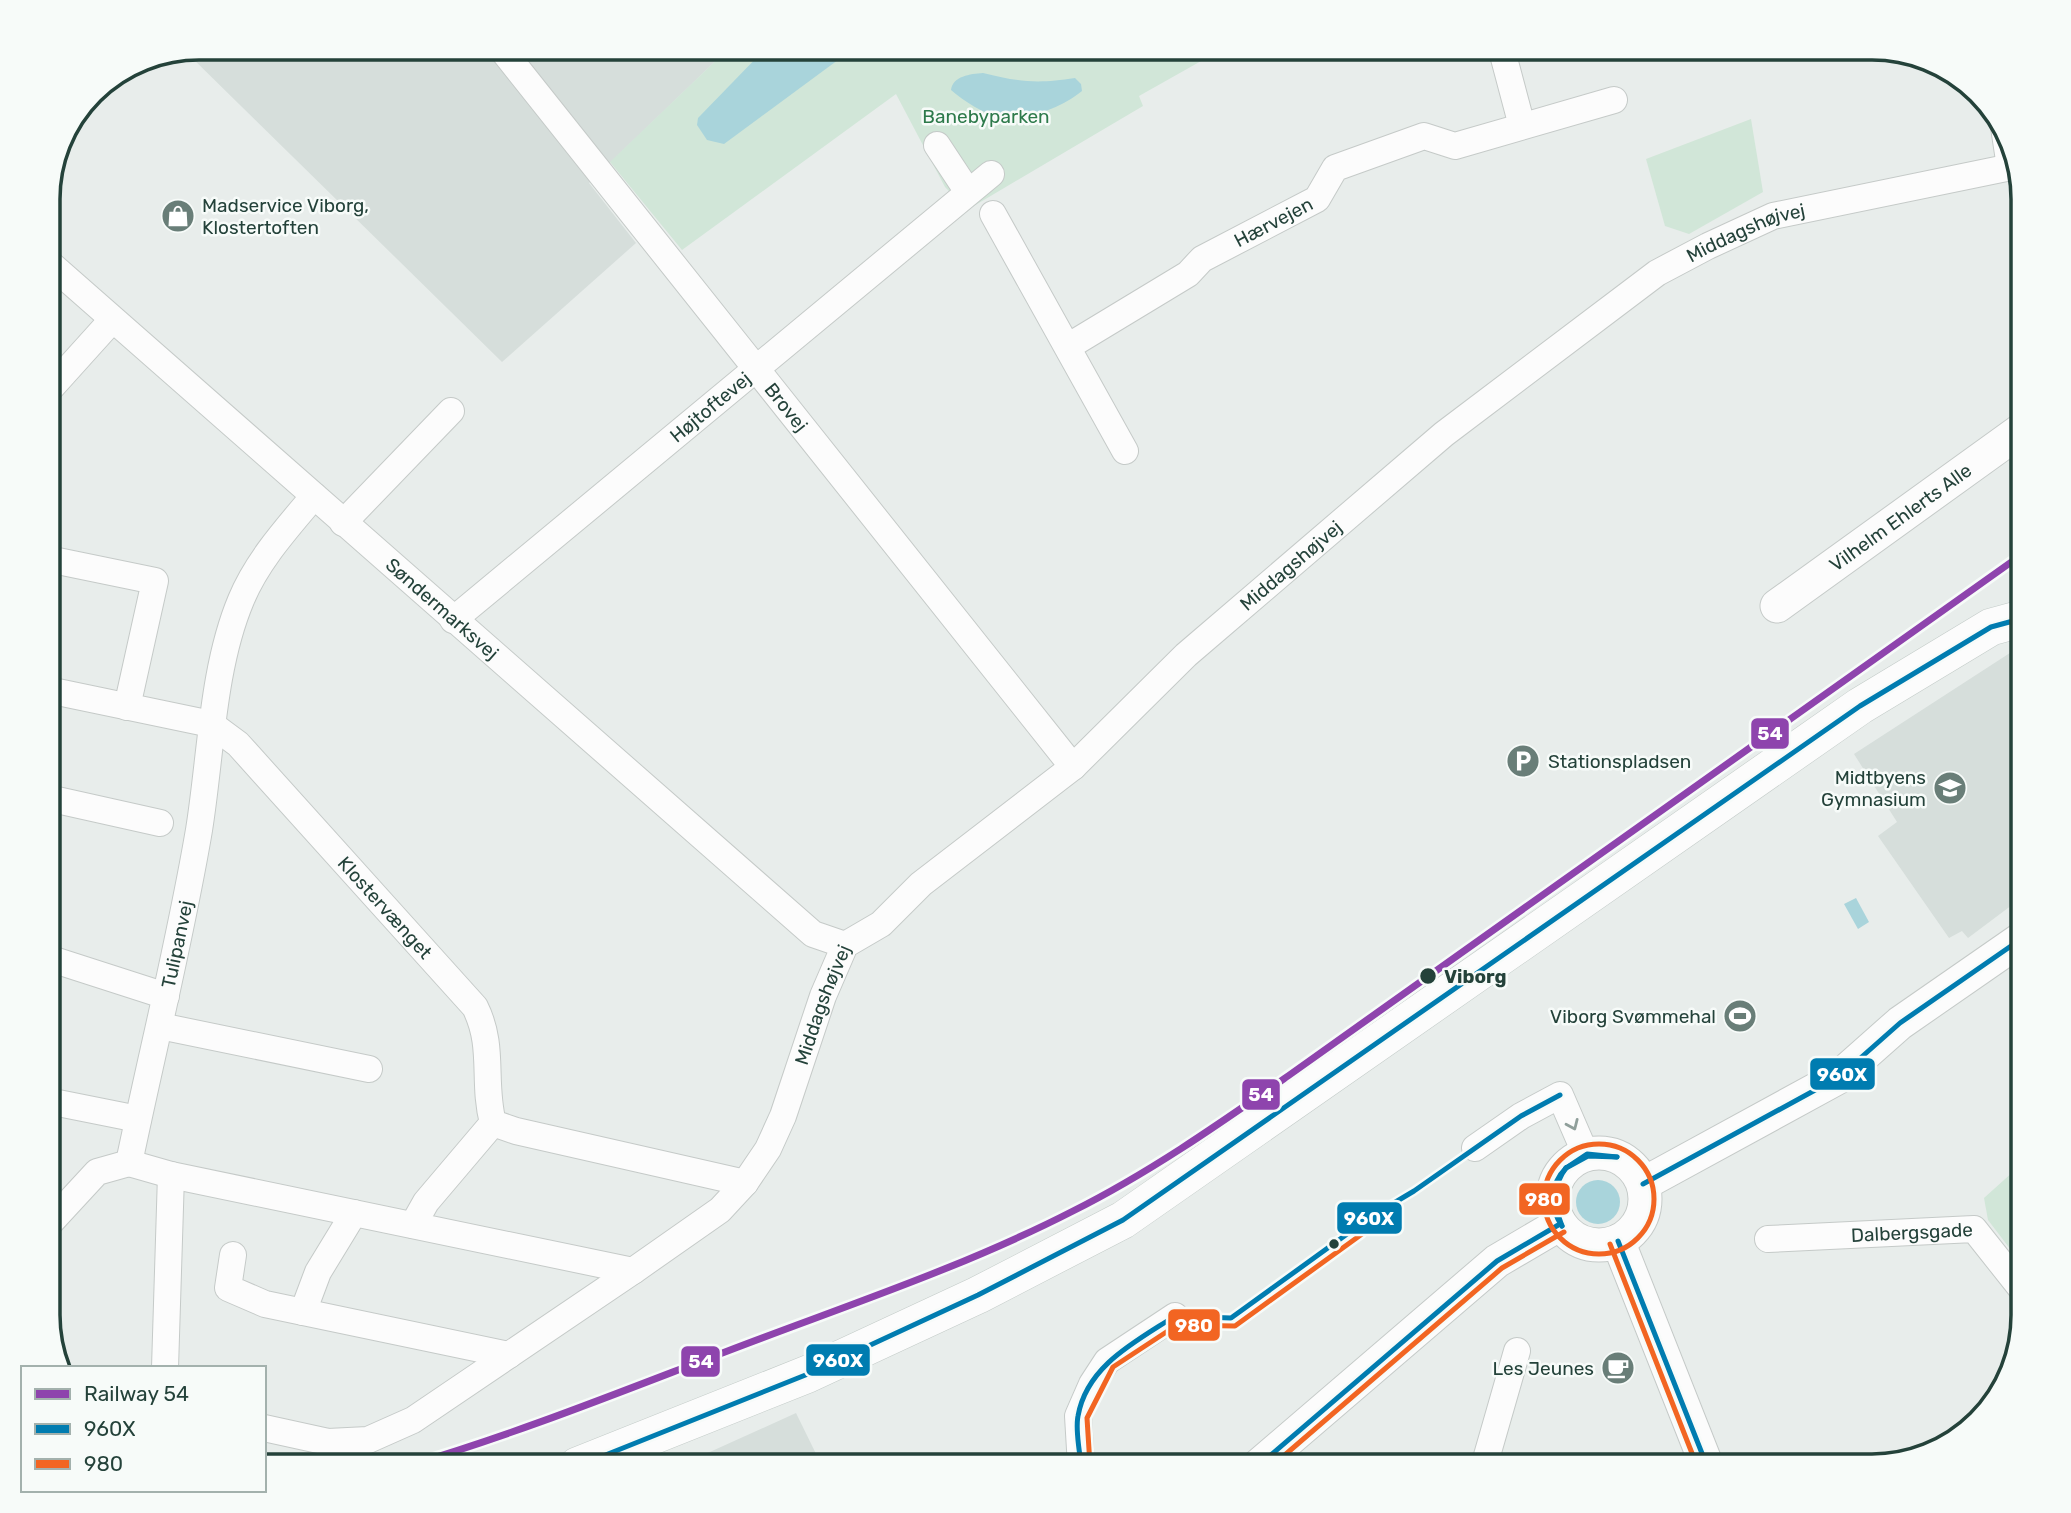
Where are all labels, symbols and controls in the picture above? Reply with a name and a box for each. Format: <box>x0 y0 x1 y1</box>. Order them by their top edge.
park label: Banebyparken <box>922 105 1050 128</box>
street label: Hærvejen <box>1230 192 1317 252</box>
place label: Madservice Viborg, Klostertoften <box>202 194 369 239</box>
shop icon: Madservice Viborg, Klostertoften <box>159 197 197 235</box>
street label: Middagshøjvej <box>1682 198 1807 267</box>
street label: Højtoftevej <box>665 367 755 447</box>
street label: Brovej <box>760 378 813 436</box>
street label: Vilhelm Ehlerts Alle <box>1825 458 1976 576</box>
street label: Middagshøjvej <box>1235 515 1346 615</box>
street label: Søndermarksvej <box>381 553 504 664</box>
line badge: 54 <box>1750 717 1790 750</box>
text: 54 <box>1757 722 1783 745</box>
parking icon: Stationspladsen <box>1504 742 1542 780</box>
place label: Stationspladsen <box>1548 750 1691 773</box>
place label: Midtbyens Gymnasium <box>1821 766 1926 811</box>
school or university icon: Midtbyens Gymnasium <box>1931 769 1969 807</box>
street label: Klostervænget <box>333 851 438 964</box>
street label: Tulipanvej <box>156 898 197 990</box>
street label: Middagshøjvej <box>789 941 855 1068</box>
place label: Viborg <box>1444 965 1507 988</box>
marker: Viborg <box>1418 966 1438 986</box>
sports icon: Viborg Svømmehal <box>1721 997 1759 1035</box>
place label: Viborg Svømmehal <box>1550 1005 1716 1028</box>
line badge: 960X <box>1809 1057 1876 1091</box>
text: 960X <box>1817 1063 1867 1086</box>
line badge: 54 <box>1241 1078 1281 1111</box>
text: 54 <box>1248 1083 1274 1106</box>
one-way arrow <box>1565 1118 1579 1130</box>
line badge: 980 <box>1518 1182 1571 1216</box>
text: 980 <box>1525 1188 1563 1211</box>
line badge: 960X <box>1336 1201 1403 1235</box>
text: 960X <box>1344 1207 1394 1230</box>
street label: Dalbergsgade <box>1850 1218 1973 1246</box>
unlabelled marker <box>1327 1237 1341 1251</box>
line badge: 980 <box>1167 1308 1221 1342</box>
text: 980 <box>1175 1314 1213 1337</box>
line badge: 960X <box>805 1343 871 1377</box>
line badge: 54 <box>680 1345 721 1378</box>
text: 960X <box>813 1349 863 1372</box>
cafe icon: Les Jeunes <box>1599 1349 1637 1387</box>
text: 54 <box>688 1350 714 1373</box>
place label: Les Jeunes <box>1493 1357 1594 1380</box>
legend <box>21 1366 266 1492</box>
text: Railway 54 <box>84 1381 189 1406</box>
text: 960X <box>84 1416 136 1441</box>
text: 980 <box>84 1451 123 1476</box>

